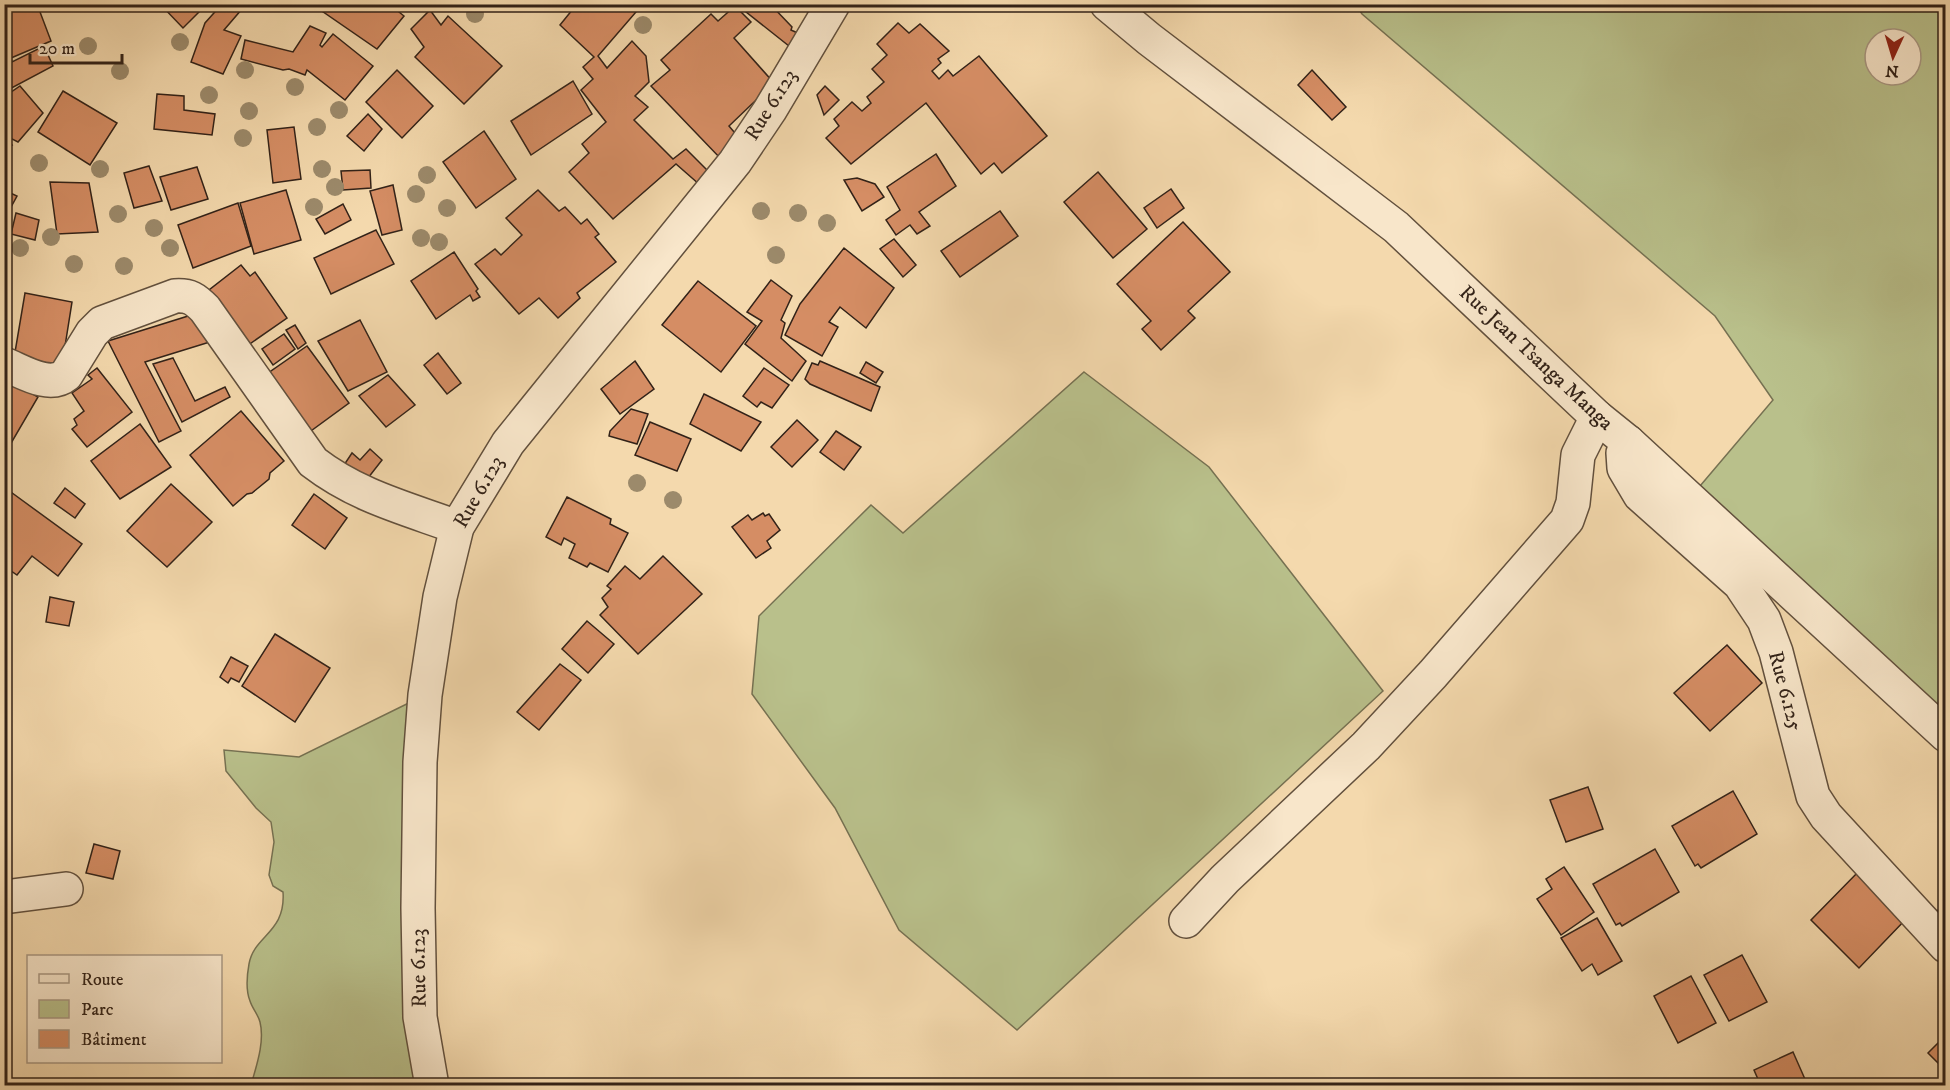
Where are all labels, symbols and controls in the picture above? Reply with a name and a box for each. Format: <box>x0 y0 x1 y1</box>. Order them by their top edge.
scale bar <box>30 27 122 65</box>
north arrow <box>1863 27 1923 87</box>
text: 20 m <box>39 38 75 60</box>
text: N <box>1885 61 1899 81</box>
street label: Rue 6.123 <box>739 65 803 145</box>
street label: Rue Jean Tsanga Manga <box>1454 280 1619 436</box>
street label: Rue 6.123 <box>448 451 510 533</box>
street label: Rue 6.125 <box>1762 648 1808 734</box>
street label: Rue 6.123 <box>405 928 433 1008</box>
legend <box>27 955 222 1063</box>
text: Route <box>81 969 124 991</box>
text: Parc <box>81 999 114 1021</box>
text: Bâtiment <box>81 1029 147 1051</box>

